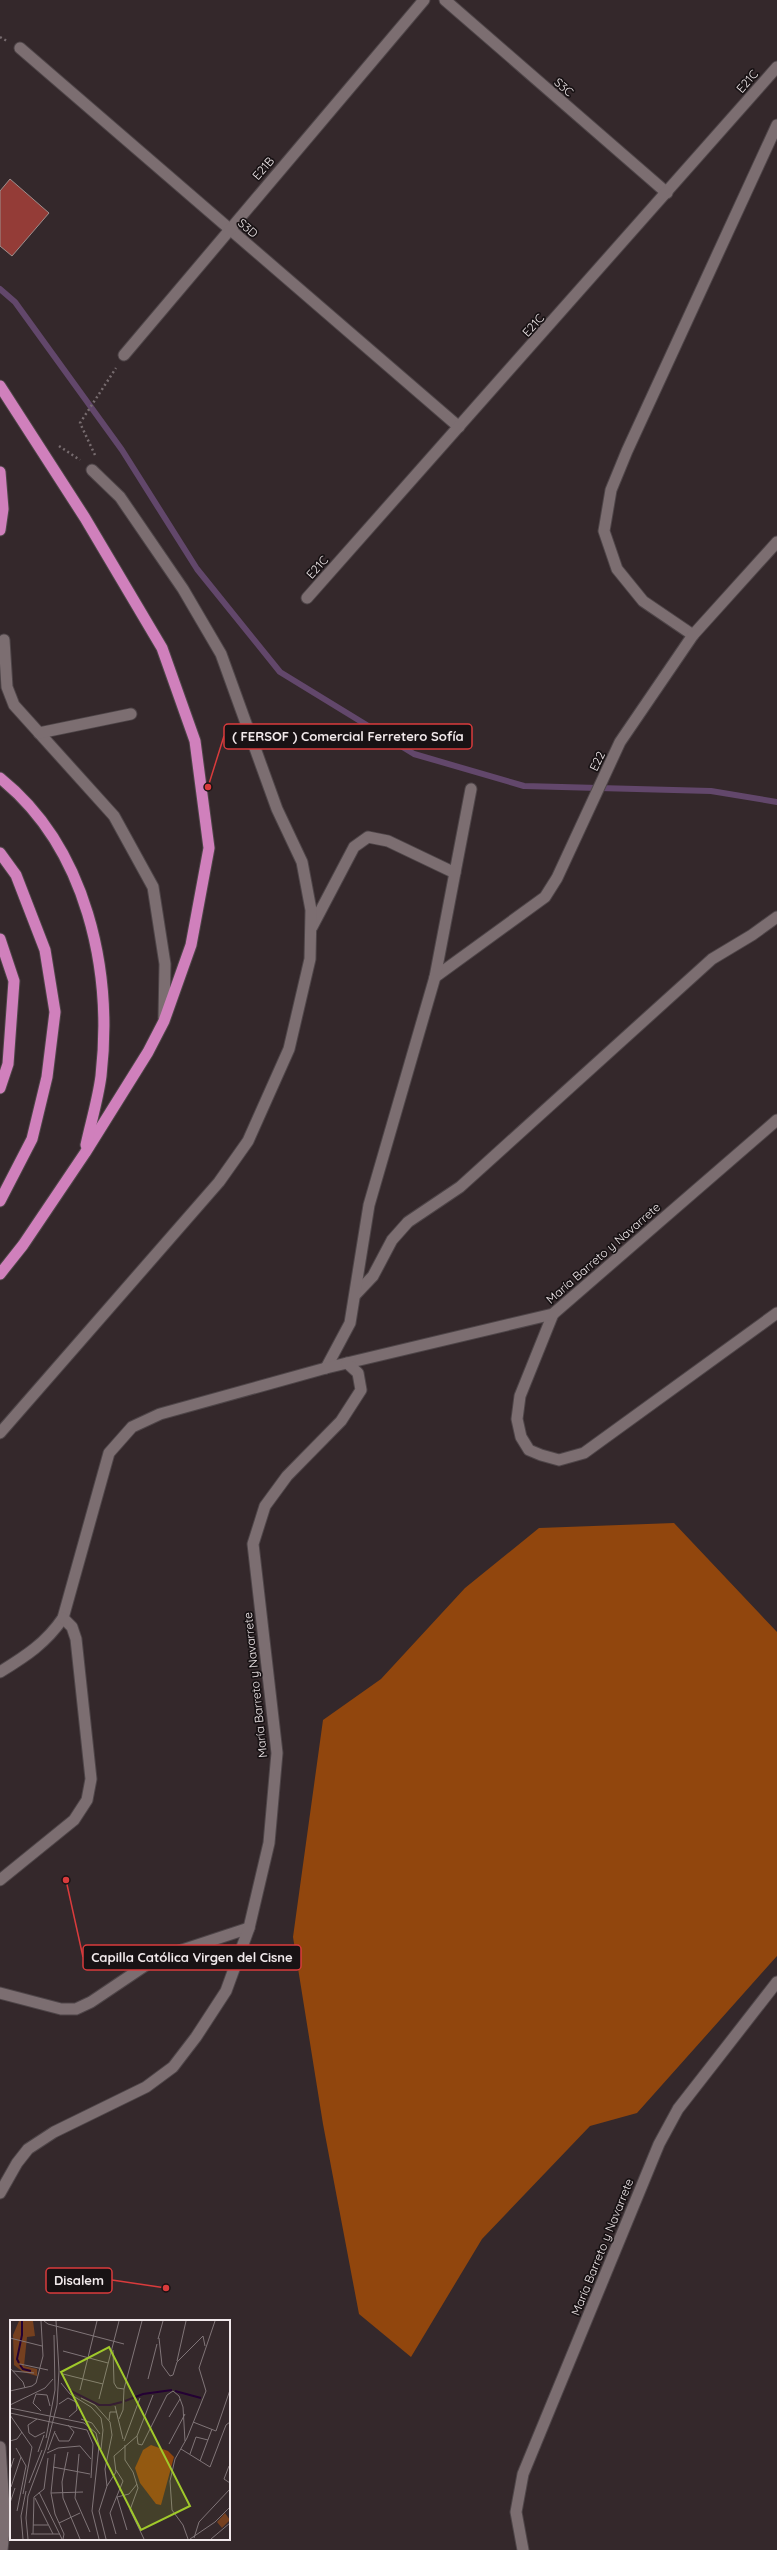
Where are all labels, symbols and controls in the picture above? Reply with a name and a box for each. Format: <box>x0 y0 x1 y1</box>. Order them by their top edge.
street label: E21C <box>733 66 761 96</box>
street label: S3C <box>551 74 577 100</box>
street label: E21B <box>249 153 277 183</box>
street label: S3D <box>235 215 261 241</box>
street label: E21C <box>519 310 547 340</box>
street label: E21C <box>303 552 331 582</box>
callout: ( FERSOF ) Comercial Ferretero Sofía <box>224 724 472 749</box>
text: ( FERSOF ) Comercial Ferretero Sofía <box>232 728 464 744</box>
street label: E22 <box>586 748 608 773</box>
street label: María Barreto y Navarrete <box>543 1199 663 1307</box>
street label: María Barreto y Navarrete <box>240 1611 270 1759</box>
callout: Capilla Católica Virgen del Cisne <box>83 1945 301 1970</box>
text: Capilla Católica Virgen del Cisne <box>91 1949 293 1965</box>
street label: María Barreto y Navarrete <box>568 2176 636 2318</box>
callout: Disalem <box>46 2268 112 2293</box>
text: Disalem <box>54 2272 104 2288</box>
inset map <box>10 2320 230 2540</box>

